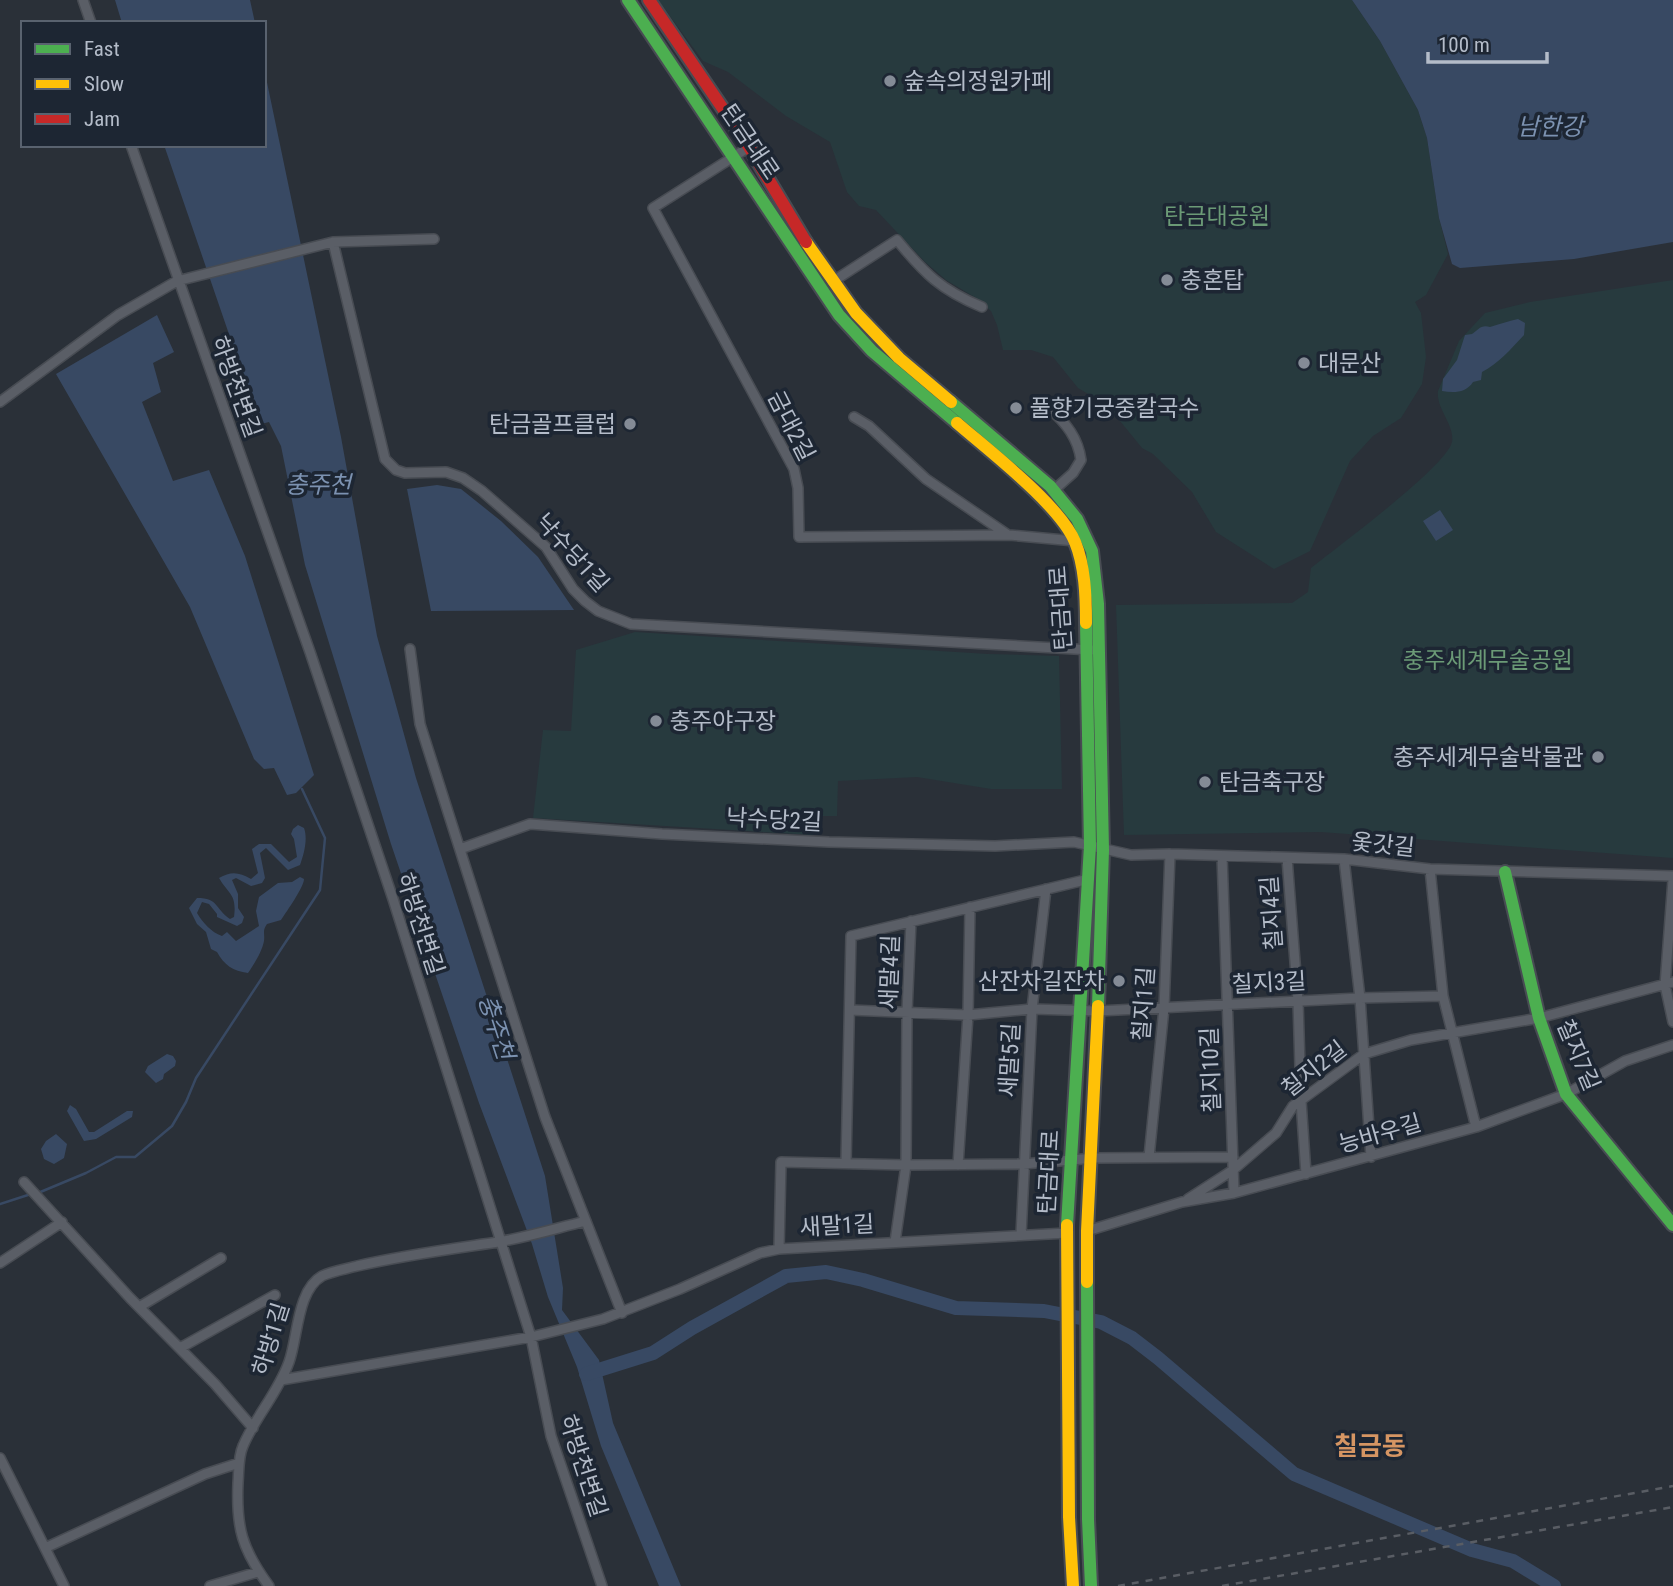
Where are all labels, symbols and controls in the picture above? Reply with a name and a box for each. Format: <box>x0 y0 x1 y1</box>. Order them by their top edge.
legend <box>21 21 266 147</box>
scale bar <box>1428 21 1547 65</box>
text: 100 m <box>1438 33 1490 57</box>
text: Fast <box>84 37 120 61</box>
place label: 숲속의정원카페 <box>904 68 1052 95</box>
text: Slow <box>84 72 124 96</box>
marker: 숲속의정원카페 <box>882 73 898 89</box>
street label: 탄금대로 <box>715 99 785 185</box>
text: Jam <box>84 107 120 131</box>
water label: 남한강 <box>1517 113 1586 141</box>
park label: 탄금대공원 <box>1164 203 1270 230</box>
place label: 충혼탑 <box>1181 267 1244 294</box>
marker: 충혼탑 <box>1159 272 1175 288</box>
street label: 하방천변길 <box>205 333 267 441</box>
place label: 대문산 <box>1318 350 1381 377</box>
marker: 대문산 <box>1296 355 1312 371</box>
street label: 금대2길 <box>762 387 820 465</box>
place label: 풀향기궁중칼국수 <box>1030 395 1199 422</box>
marker: 풀향기궁중칼국수 <box>1008 400 1024 416</box>
place label: 탄금골프클럽 <box>489 411 616 438</box>
marker: 탄금골프클럽 <box>622 416 638 432</box>
water label: 충주천 <box>285 471 354 499</box>
street label: 낙수당1길 <box>530 508 614 598</box>
street label: 탄금대로 <box>1045 565 1077 651</box>
park label: 충주세계무술공원 <box>1403 647 1573 674</box>
place label: 충주야구장 <box>670 708 776 735</box>
marker: 충주야구장 <box>648 713 664 729</box>
place label: 충주세계무술박물관 <box>1394 744 1584 771</box>
marker: 충주세계무술박물관 <box>1590 749 1606 765</box>
place label: 탄금축구장 <box>1219 769 1325 796</box>
marker: 탄금축구장 <box>1197 774 1213 790</box>
street label: 낙수당2길 <box>725 804 823 836</box>
street label: 옻갓길 <box>1350 828 1416 862</box>
street label: 하방천변길 <box>391 870 449 978</box>
street label: 칠지4길 <box>1256 875 1288 951</box>
street label: 새말4길 <box>875 934 905 1010</box>
street label: 칠지1길 <box>1128 966 1160 1042</box>
place label: 산잔차길잔차 <box>978 968 1105 995</box>
street label: 칠지3길 <box>1231 968 1307 998</box>
marker: 산잔차길잔차 <box>1111 973 1127 989</box>
water label: 충주천 <box>472 991 520 1066</box>
street label: 칠지7길 <box>1551 1015 1605 1095</box>
street label: 새말5길 <box>995 1022 1025 1098</box>
street label: 칠지10길 <box>1196 1026 1226 1114</box>
street label: 칠지2길 <box>1276 1035 1352 1103</box>
street label: 능바우길 <box>1336 1109 1424 1159</box>
street label: 탄금대로 <box>1033 1129 1065 1215</box>
street label: 새말1길 <box>799 1211 875 1241</box>
street label: 하방1길 <box>247 1299 295 1379</box>
street label: 하방천변길 <box>554 1412 612 1520</box>
district label: 칠금동 <box>1334 1431 1406 1461</box>

